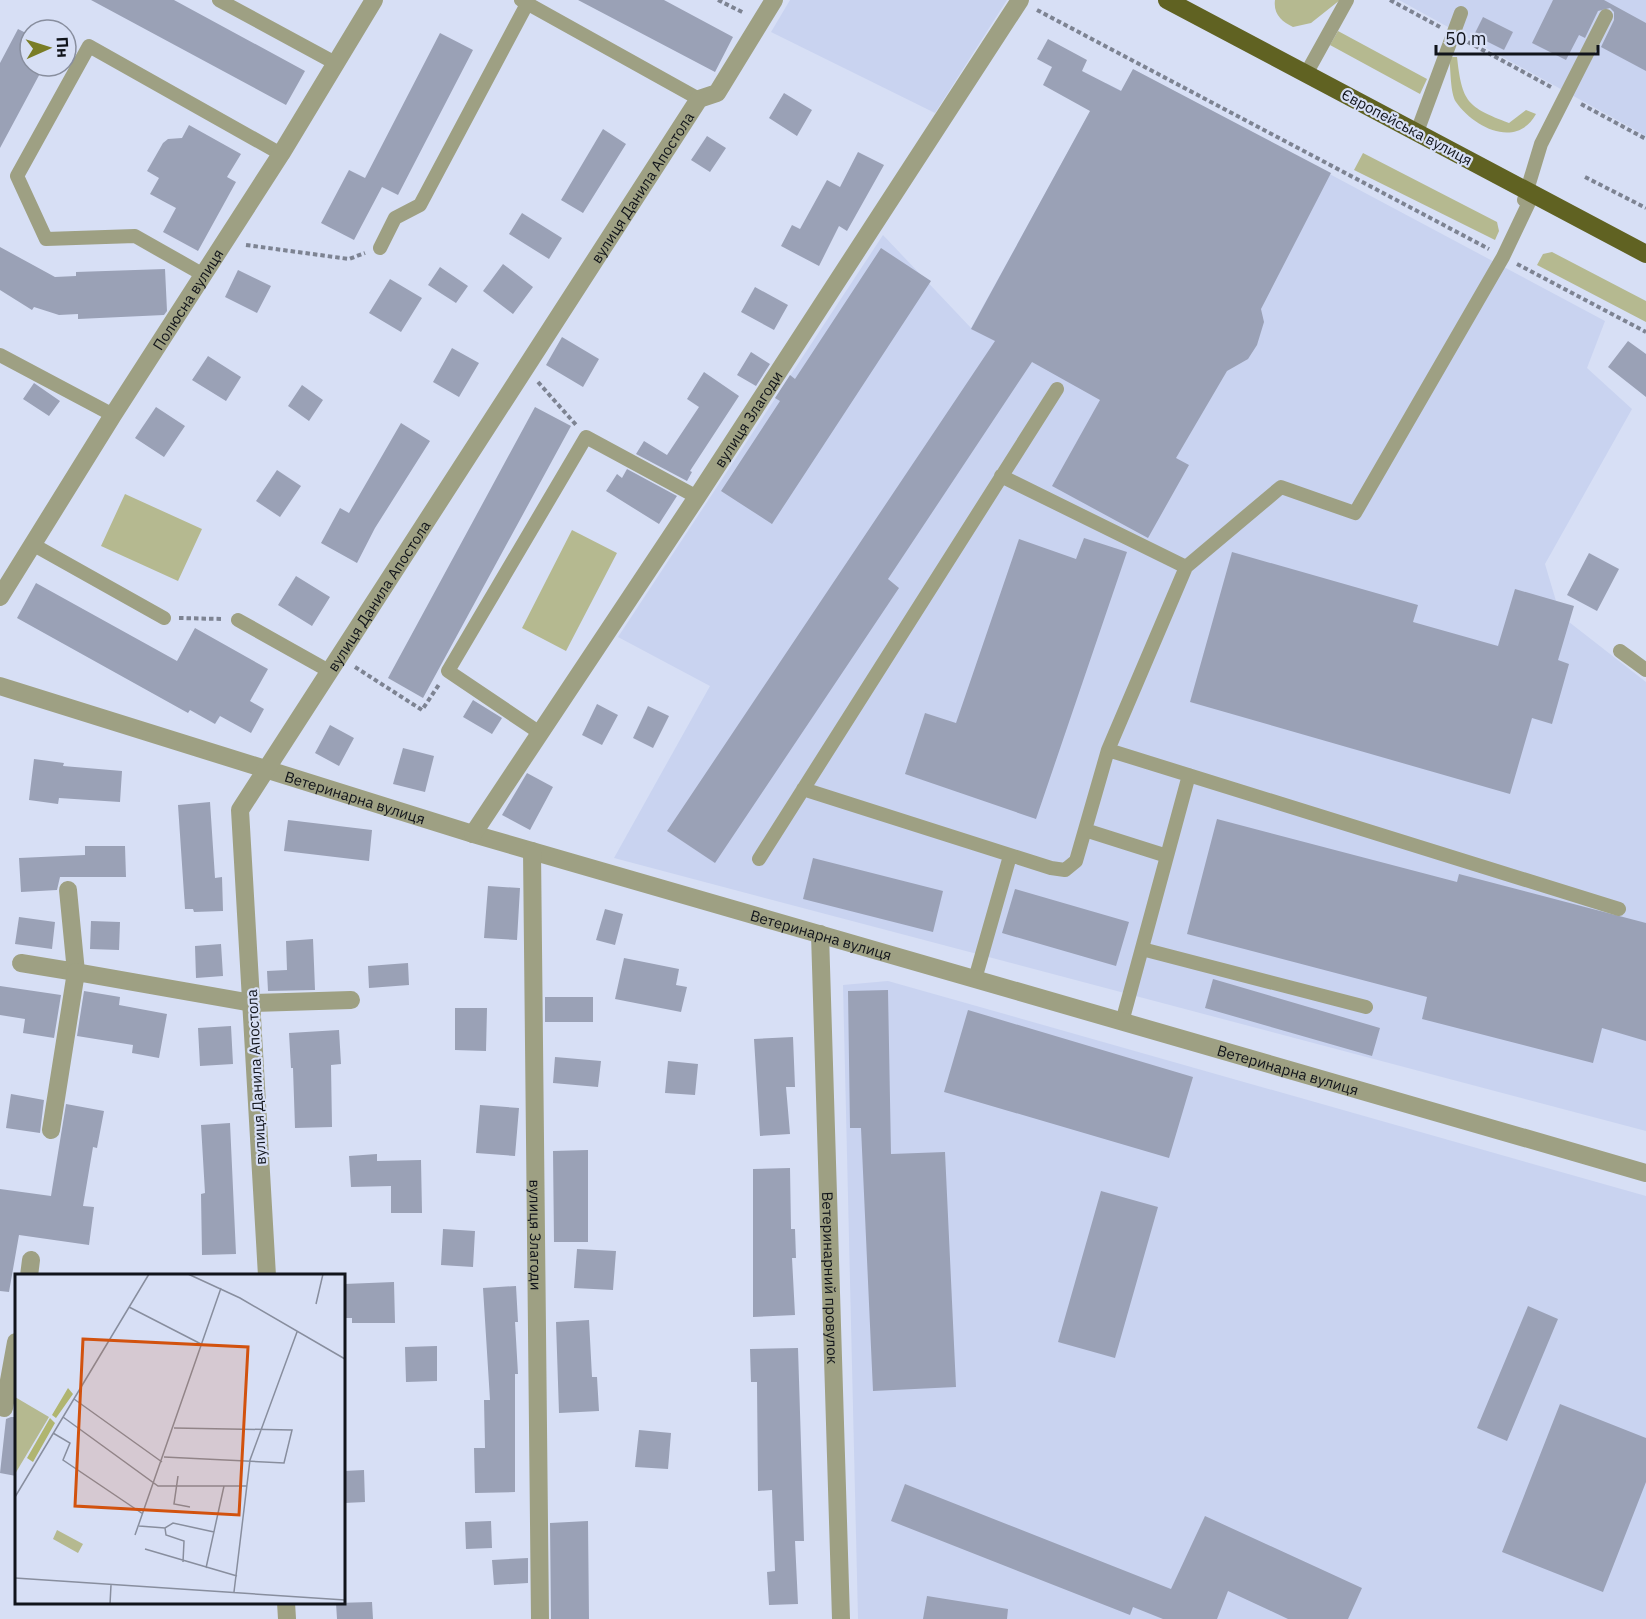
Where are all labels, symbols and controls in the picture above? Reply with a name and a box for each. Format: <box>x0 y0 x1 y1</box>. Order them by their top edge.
north arrow <box>18 18 78 78</box>
scale bar <box>1436 18 1598 56</box>
text: 50 m <box>1445 27 1487 50</box>
text: Пн <box>52 36 74 58</box>
street label: Європейська вулиця <box>1338 84 1476 170</box>
street label: вулиця Данила Апостола <box>586 108 698 266</box>
street label: Полюсна вулиця <box>148 245 227 353</box>
street label: вулиця Злагоди <box>710 367 786 471</box>
street label: вулиця Данила Апостола <box>323 517 434 675</box>
street label: Ветеринарна вулиця <box>282 766 428 828</box>
street label: Ветеринарна вулиця <box>748 905 894 964</box>
street label: вулиця Данила Апостола <box>242 989 270 1165</box>
street label: Ветеринарна вулиця <box>1215 1040 1361 1099</box>
street label: вулиця Злагоди <box>526 1179 546 1291</box>
street label: Ветеринарний провулок <box>818 1191 843 1364</box>
inset map <box>15 1274 345 1604</box>

